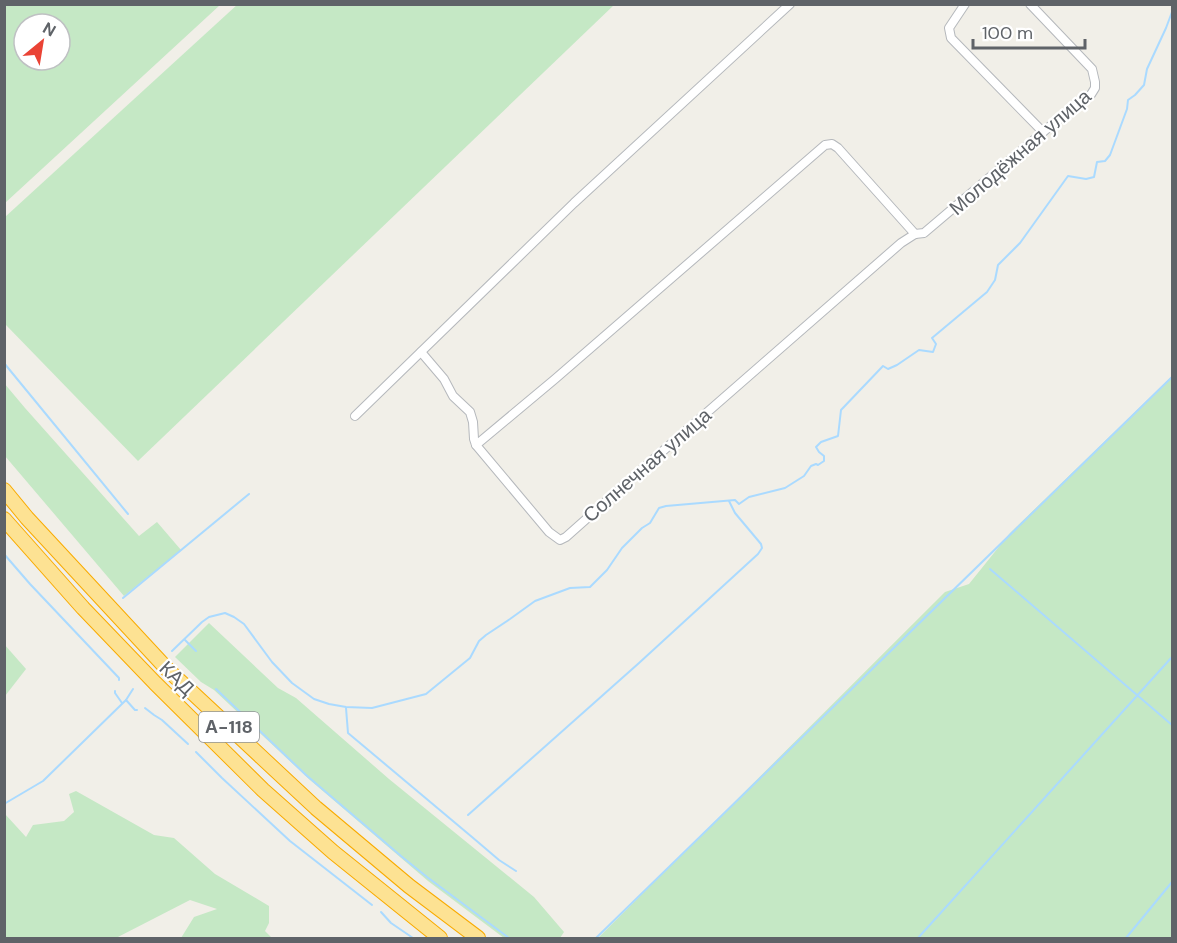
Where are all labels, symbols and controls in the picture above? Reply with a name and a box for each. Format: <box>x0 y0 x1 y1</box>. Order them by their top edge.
north arrow <box>12 12 72 72</box>
scale bar <box>973 12 1086 50</box>
text: N <box>39 17 60 41</box>
text: 100 m <box>982 21 1033 45</box>
street label: Молодёжная улица <box>944 83 1097 221</box>
street label: Солнечная улица <box>577 401 717 528</box>
street label: КАД <box>154 655 200 701</box>
road number: А-118 <box>199 712 259 742</box>

